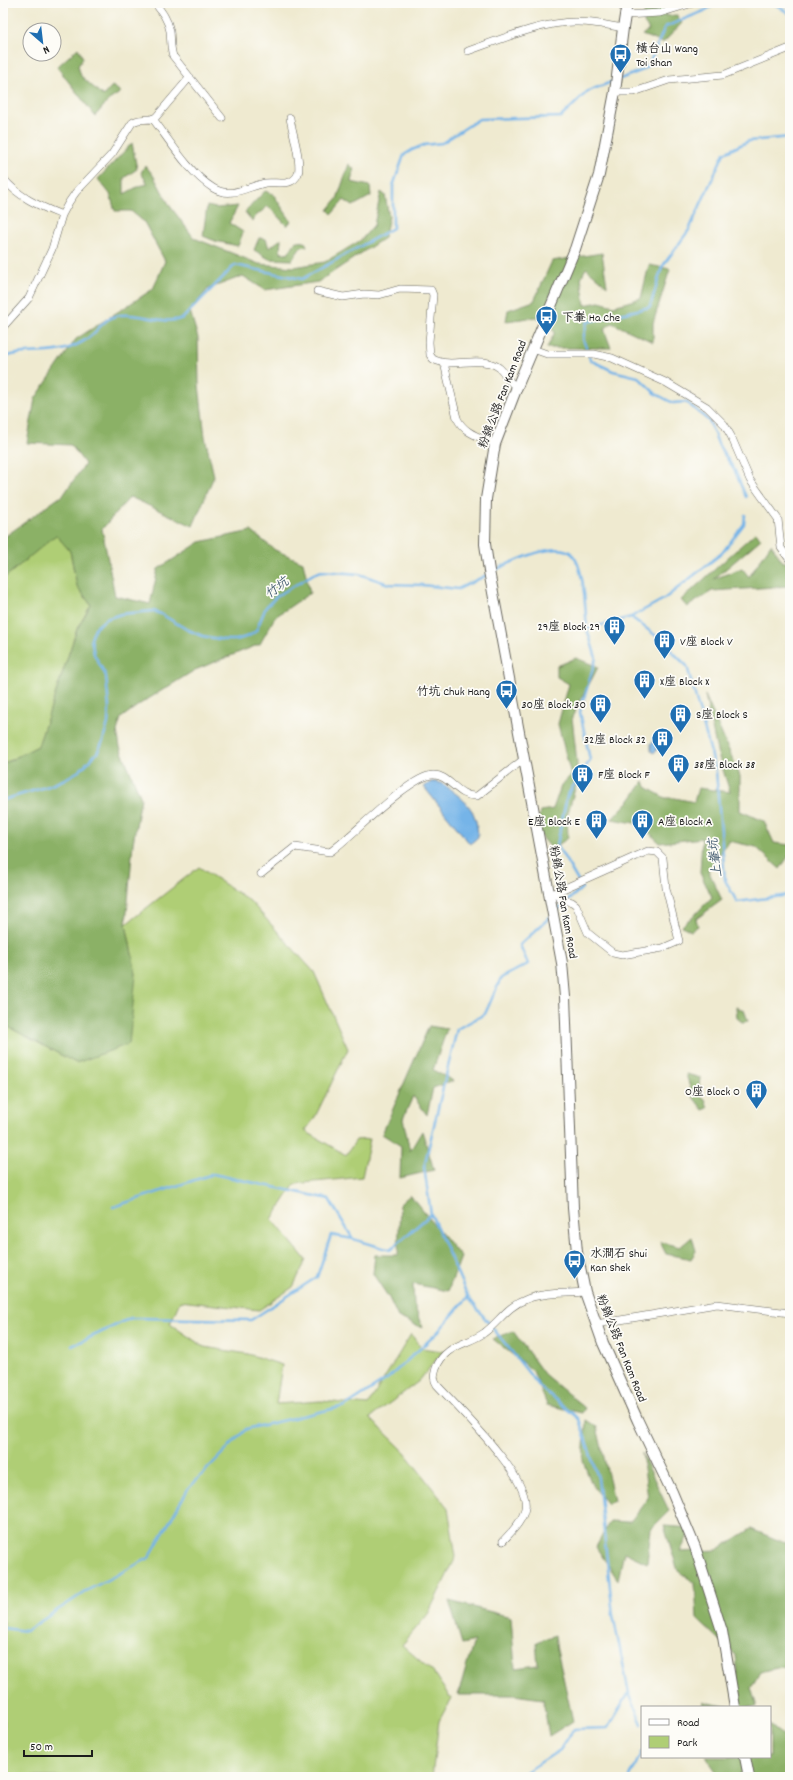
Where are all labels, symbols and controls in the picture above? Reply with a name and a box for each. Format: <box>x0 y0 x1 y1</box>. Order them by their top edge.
north arrow <box>22 22 62 62</box>
text: N <box>39 41 52 58</box>
place label: 橫台山 Wang Toi Shan <box>636 41 698 72</box>
bus stop icon: 橫台山 Wang Toi Shan <box>608 42 634 75</box>
bus stop icon: 下輋 Ha Che <box>533 304 559 337</box>
place label: 下輋 Ha Che <box>562 310 620 327</box>
street label: 粉錦公路 Fan Kam Road <box>475 338 532 451</box>
water label: 竹坑 <box>261 572 295 604</box>
building icon: 29座 Block 29 <box>602 613 628 646</box>
place label: 29座 Block 29 <box>537 619 600 636</box>
building icon: V座 Block V <box>651 628 677 661</box>
place label: V座 Block V <box>680 634 733 651</box>
building icon: X座 Block X <box>632 668 658 701</box>
place label: X座 Block X <box>660 674 710 691</box>
bus stop icon: 竹坑 Chuk Hang <box>493 678 519 711</box>
place label: 竹坑 Chuk Hang <box>416 684 490 701</box>
building icon: 30座 Block 30 <box>588 691 614 724</box>
place label: 30座 Block 30 <box>521 697 586 714</box>
building icon: S座 Block S <box>667 701 693 734</box>
place label: S座 Block S <box>696 707 748 724</box>
building icon: 32座 Block 32 <box>649 726 675 759</box>
place label: 32座 Block 32 <box>584 732 646 749</box>
building icon: 38座 Block 38 <box>666 751 692 784</box>
place label: 38座 Block 38 <box>694 757 756 774</box>
building icon: F座 Block F <box>569 761 595 794</box>
place label: F座 Block F <box>598 767 650 784</box>
building icon: E座 Block E <box>583 808 609 841</box>
building icon: A座 Block A <box>630 808 656 841</box>
place label: E座 Block E <box>528 814 581 831</box>
place label: A座 Block A <box>658 814 713 831</box>
water label: 上輋坑 <box>704 835 728 878</box>
street label: 粉錦公路 Fan Kam Road <box>544 844 581 960</box>
building icon: O座 Block O <box>743 1078 769 1111</box>
place label: O座 Block O <box>685 1084 740 1101</box>
place label: 水澗石 Shui Kan Shek <box>590 1246 647 1277</box>
bus stop icon: 水澗石 Shui Kan Shek <box>561 1247 587 1280</box>
street label: 粉錦公路 Fan Kam Road <box>591 1292 650 1405</box>
legend <box>641 1706 771 1758</box>
text: Road <box>677 1715 699 1732</box>
scale bar <box>24 1732 92 1758</box>
text: Park <box>677 1735 698 1752</box>
text: 50 m <box>30 1739 53 1756</box>

